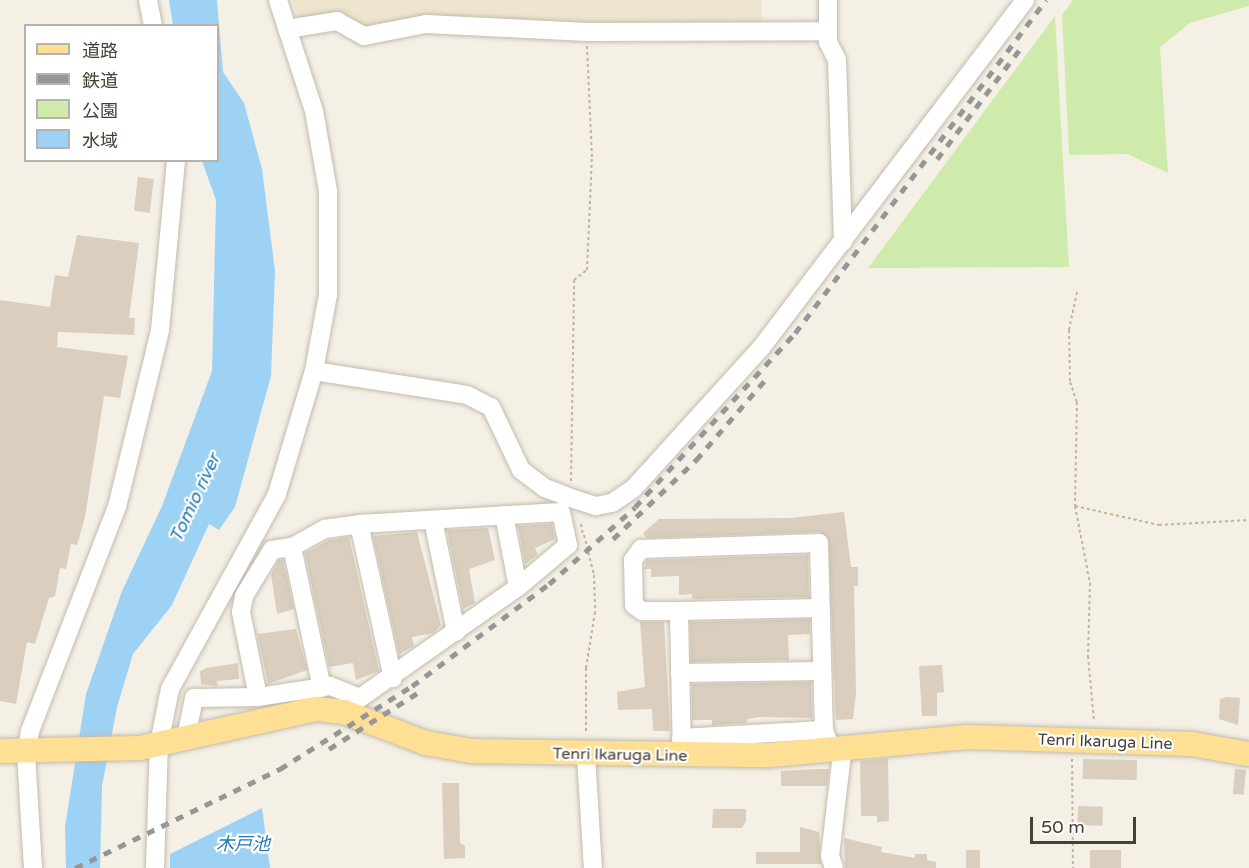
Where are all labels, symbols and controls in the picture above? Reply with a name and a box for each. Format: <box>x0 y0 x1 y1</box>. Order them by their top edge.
legend <box>24 24 219 162</box>
text: 道路 <box>82 40 118 62</box>
text: 鉄道 <box>82 70 118 92</box>
text: 公園 <box>82 100 118 122</box>
text: 水域 <box>82 130 118 152</box>
water label: Tomio river <box>165 450 225 546</box>
street label: Tenri Ikaruga Line <box>1037 730 1173 754</box>
street label: Tenri Ikaruga Line <box>552 744 688 766</box>
scale bar <box>1033 805 1140 843</box>
text: 50 m <box>1041 816 1085 838</box>
water label: 木戸池 <box>216 833 270 855</box>

